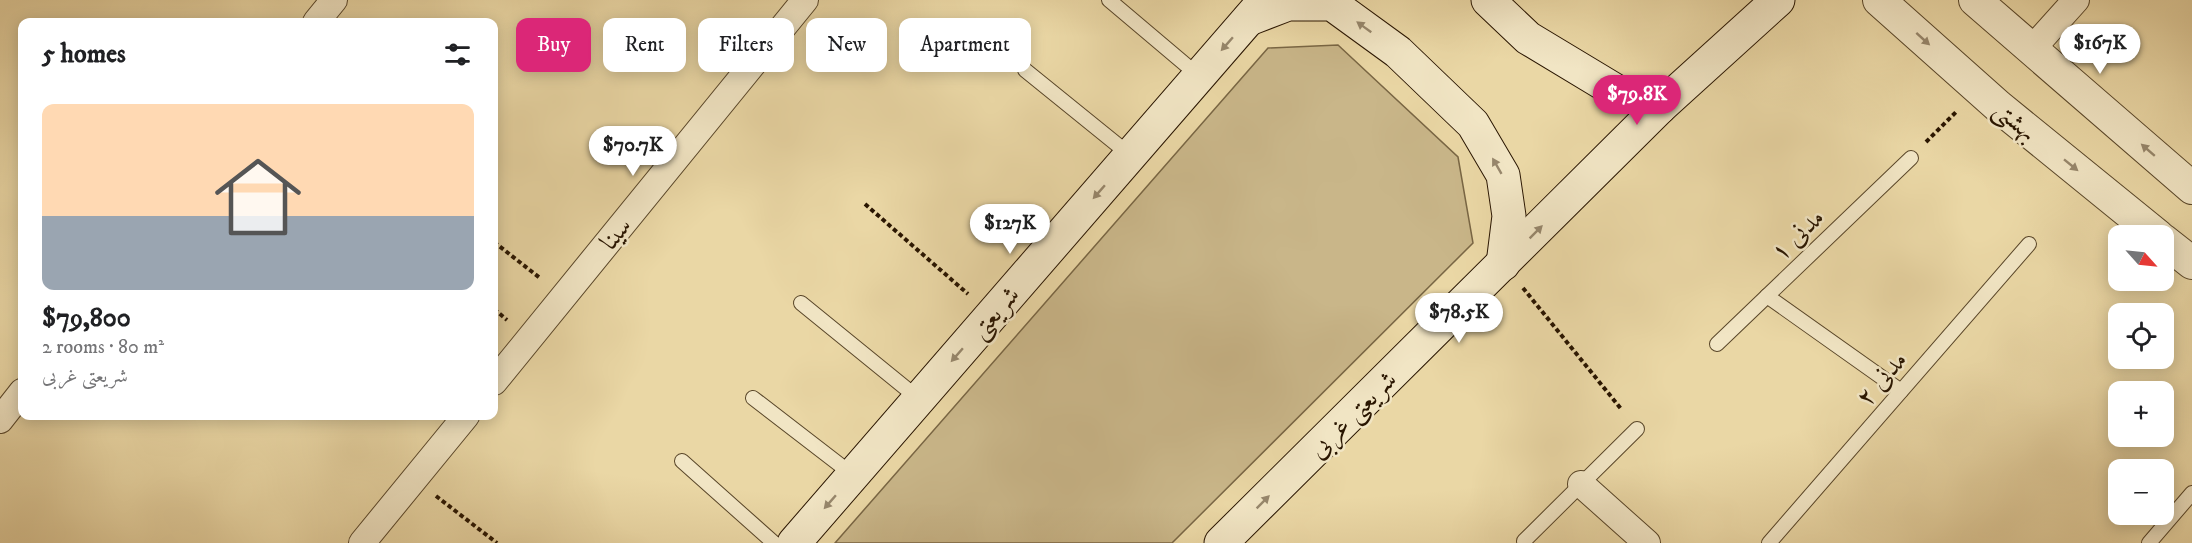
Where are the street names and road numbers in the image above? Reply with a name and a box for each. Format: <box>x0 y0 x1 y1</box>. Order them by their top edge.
street label: بهشتی <box>1986 93 2044 150</box>
street label: مدنی ۱ <box>1764 202 1832 269</box>
street label: سینا <box>593 211 640 257</box>
street label: شریعتی <box>963 280 1028 347</box>
street label: مدنی ۲ <box>1849 345 1915 413</box>
street label: شریعتی غربی <box>1302 364 1405 467</box>

